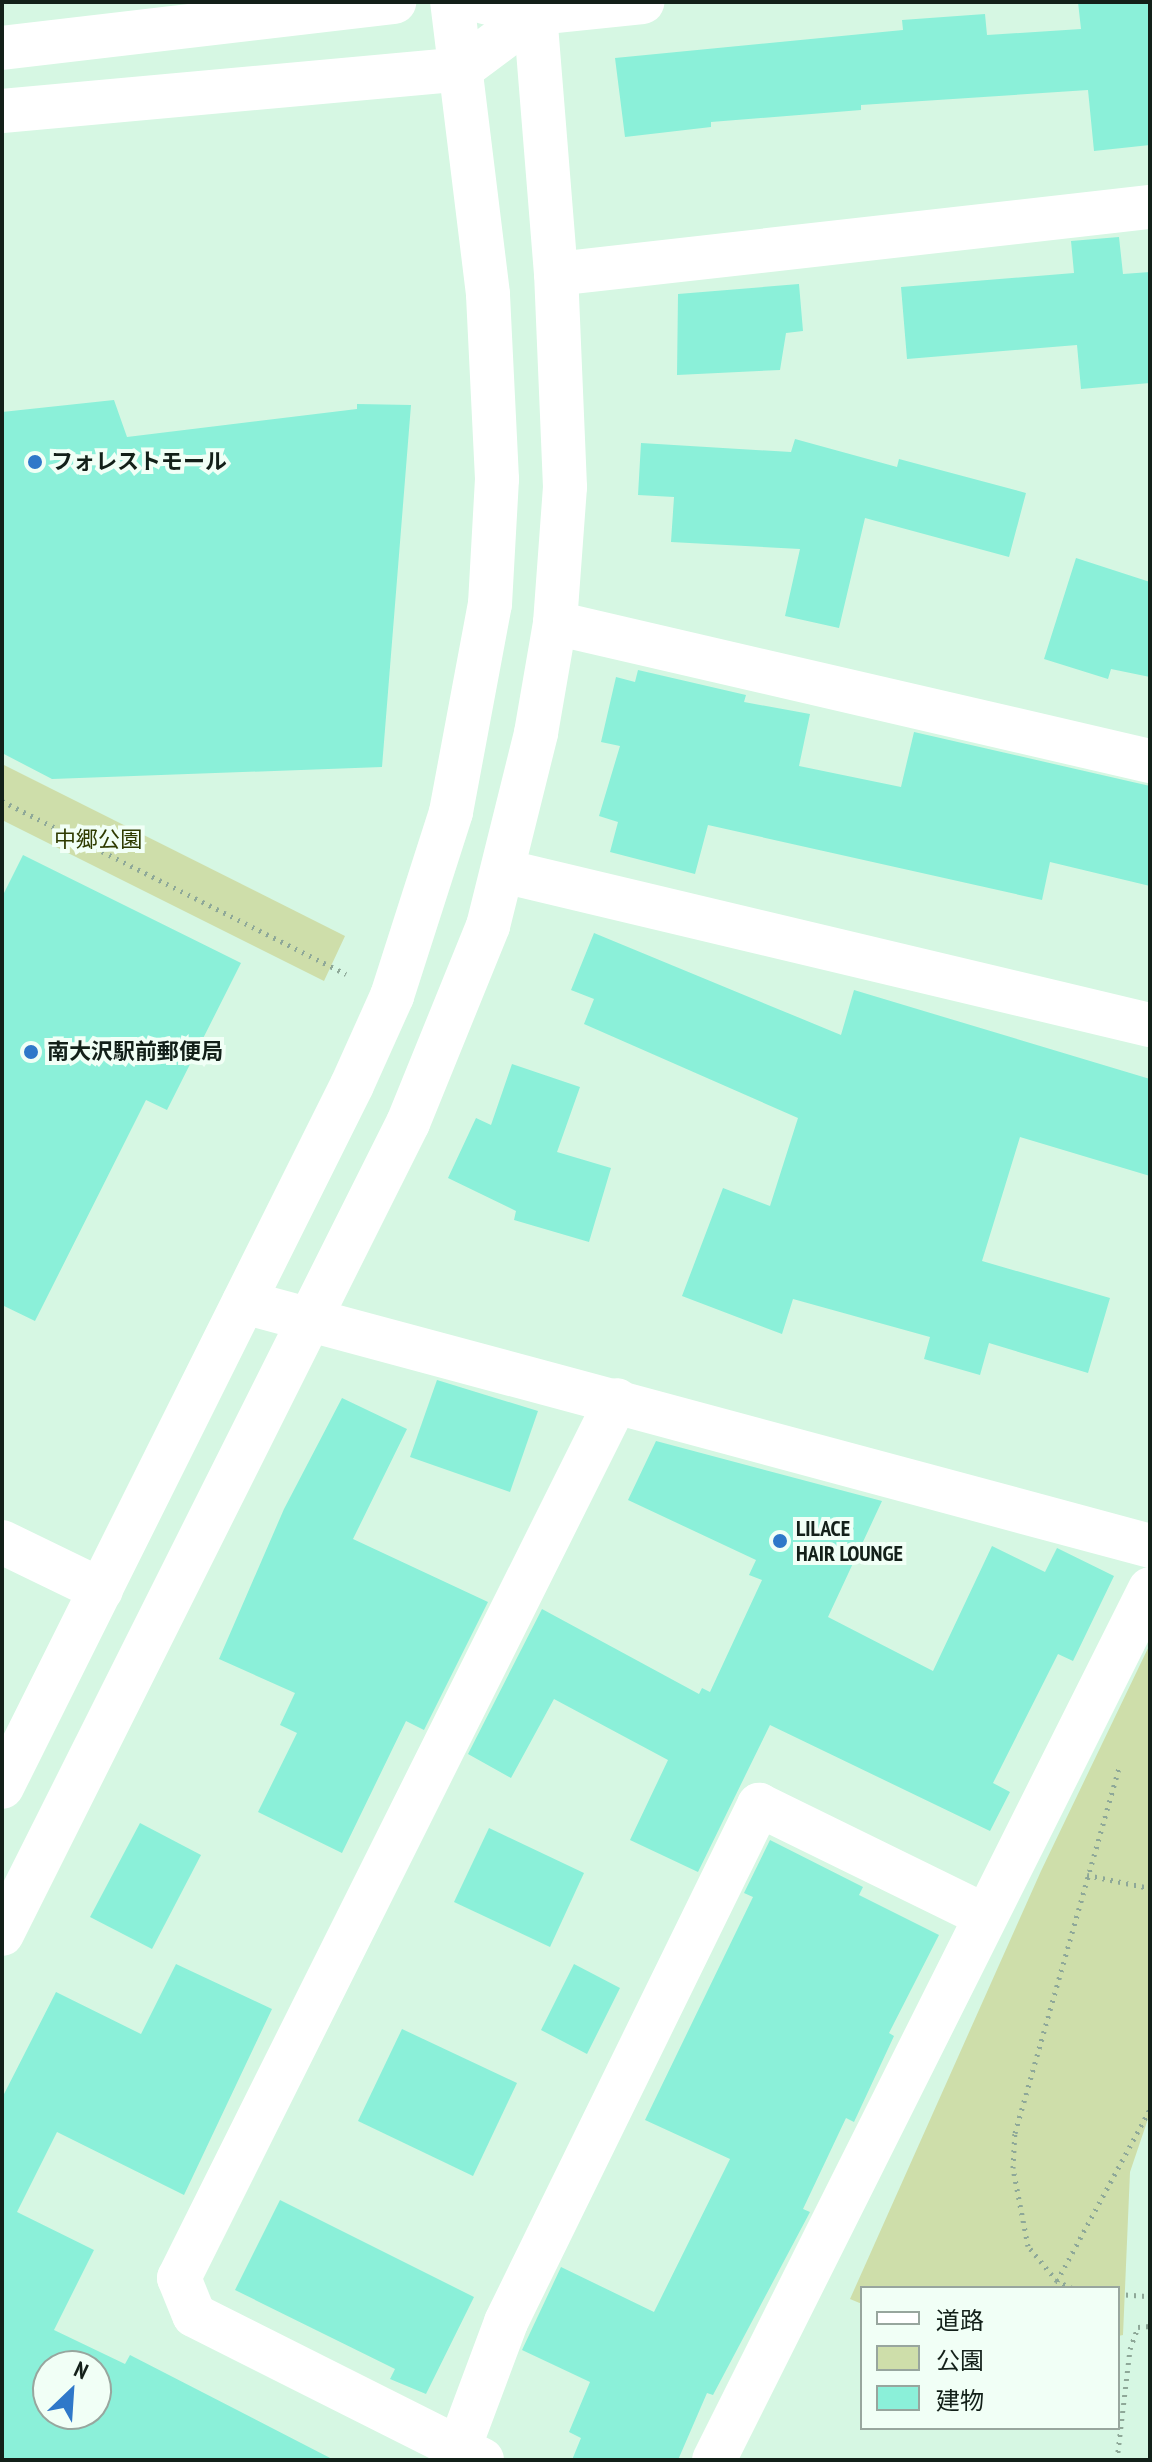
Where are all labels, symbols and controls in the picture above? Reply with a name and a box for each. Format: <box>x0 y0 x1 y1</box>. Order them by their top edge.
place label: フォレストモール <box>51 449 227 475</box>
marker: フォレストモール <box>26 453 44 471</box>
park label: 中郷公園 <box>54 827 142 853</box>
place label: 南大沢駅前郵便局 <box>47 1039 223 1065</box>
marker: 南大沢駅前郵便局 <box>22 1043 40 1061</box>
place label: LILACE HAIR LOUNGE <box>796 1515 903 1566</box>
marker: LILACE HAIR LOUNGE <box>771 1532 789 1550</box>
legend <box>860 2286 1120 2430</box>
text: 道路 <box>936 2305 984 2336</box>
text: 公園 <box>936 2345 984 2376</box>
north arrow <box>32 2350 112 2430</box>
text: N <box>70 2355 93 2385</box>
text: 建物 <box>936 2385 984 2416</box>

